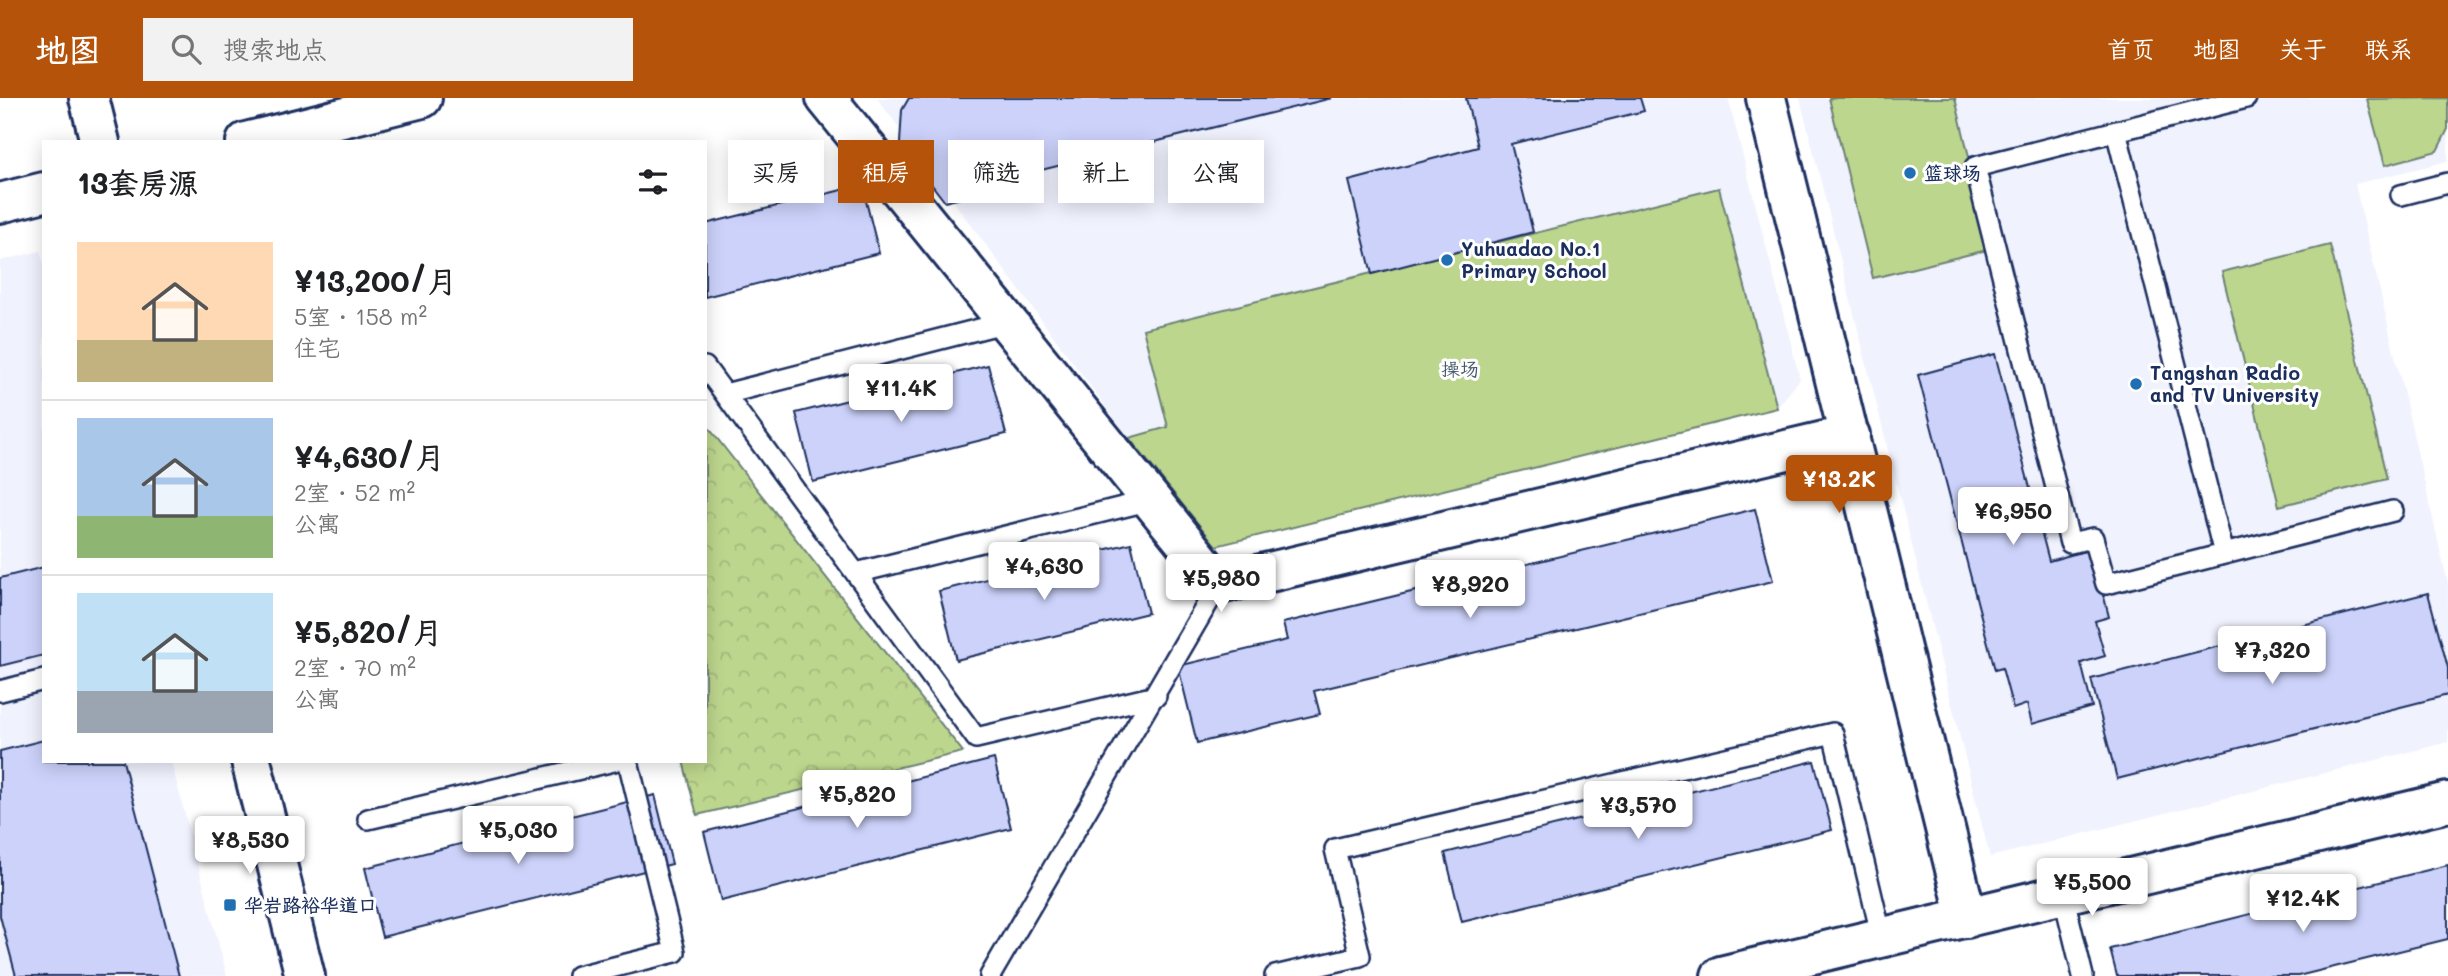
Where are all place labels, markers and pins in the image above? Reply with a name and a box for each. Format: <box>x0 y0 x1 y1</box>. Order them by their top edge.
place label: 篮球场 <box>1924 160 1981 185</box>
marker: 篮球场 <box>1902 165 1918 181</box>
place label: Yuhuadao No.1 Primary School <box>1461 236 1607 283</box>
marker: Yuhuadao No.1 Primary School <box>1439 252 1455 268</box>
place label: Tangshan Radio and TV University <box>2150 360 2319 407</box>
pin: ¥11.4K <box>844 364 958 424</box>
marker: Tangshan Radio and TV University <box>2128 376 2144 392</box>
pin: ¥13.2K <box>1782 456 1896 515</box>
pin: ¥6,950 <box>1956 488 2070 547</box>
pin: ¥4,630 <box>987 542 1101 602</box>
pin: ¥5,980 <box>1164 554 1278 614</box>
pin: ¥8,920 <box>1413 560 1527 620</box>
pin: ¥7,320 <box>2215 626 2329 686</box>
pin: ¥5,820 <box>800 770 914 830</box>
pin: ¥3,570 <box>1581 782 1695 841</box>
pin: ¥5,030 <box>461 806 575 866</box>
pin: ¥8,530 <box>193 816 307 876</box>
pin: ¥5,500 <box>2035 858 2149 918</box>
pin: ¥12.4K <box>2246 874 2360 934</box>
place label: 华岩路裕华道口 <box>244 892 377 917</box>
marker: 华岩路裕华道口 <box>222 897 238 913</box>

